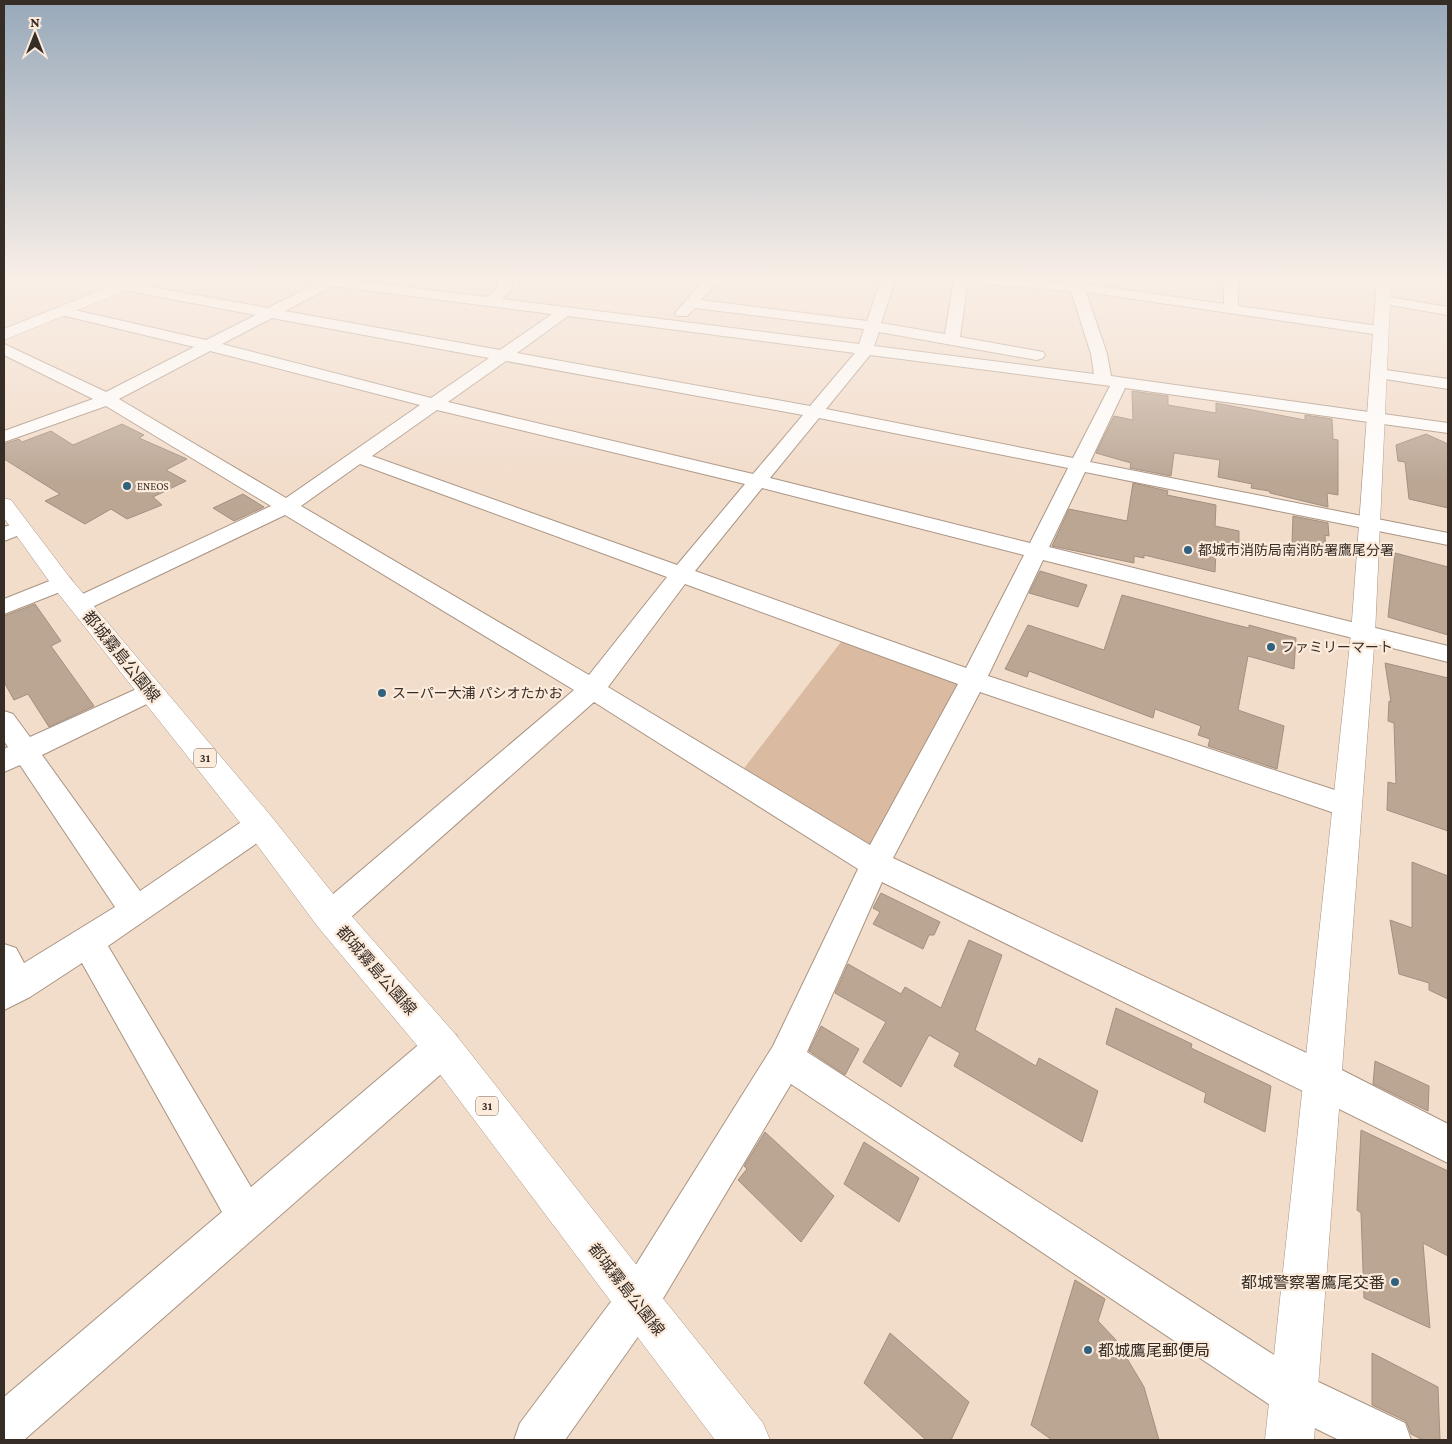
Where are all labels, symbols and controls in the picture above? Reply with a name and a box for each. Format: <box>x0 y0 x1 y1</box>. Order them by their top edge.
north arrow <box>10 10 60 60</box>
text: N <box>30 14 40 30</box>
marker: ENEOS <box>121 480 133 492</box>
place label: ENEOS <box>137 480 169 492</box>
place label: 都城市消防局南消防署鷹尾分署 <box>1198 542 1394 558</box>
marker: 都城市消防局南消防署鷹尾分署 <box>1182 544 1194 556</box>
street label: 都城霧島公園線 <box>80 607 163 705</box>
place label: ファミリーマート <box>1281 639 1393 655</box>
marker: ファミリーマート <box>1265 641 1277 653</box>
place label: スーパー大浦 パシオたかお <box>392 685 562 701</box>
marker: スーパー大浦 パシオたかお <box>376 687 388 699</box>
road number: 31 <box>194 748 216 768</box>
street label: 都城霧島公園線 <box>333 922 420 1018</box>
road number: 31 <box>476 1096 498 1116</box>
street label: 都城霧島公園線 <box>585 1240 668 1339</box>
place label: 都城警察署鷹尾交番 <box>1241 1274 1385 1291</box>
marker: 都城警察署鷹尾交番 <box>1389 1276 1401 1288</box>
place label: 都城鷹尾郵便局 <box>1098 1342 1210 1359</box>
marker: 都城鷹尾郵便局 <box>1082 1344 1094 1356</box>

